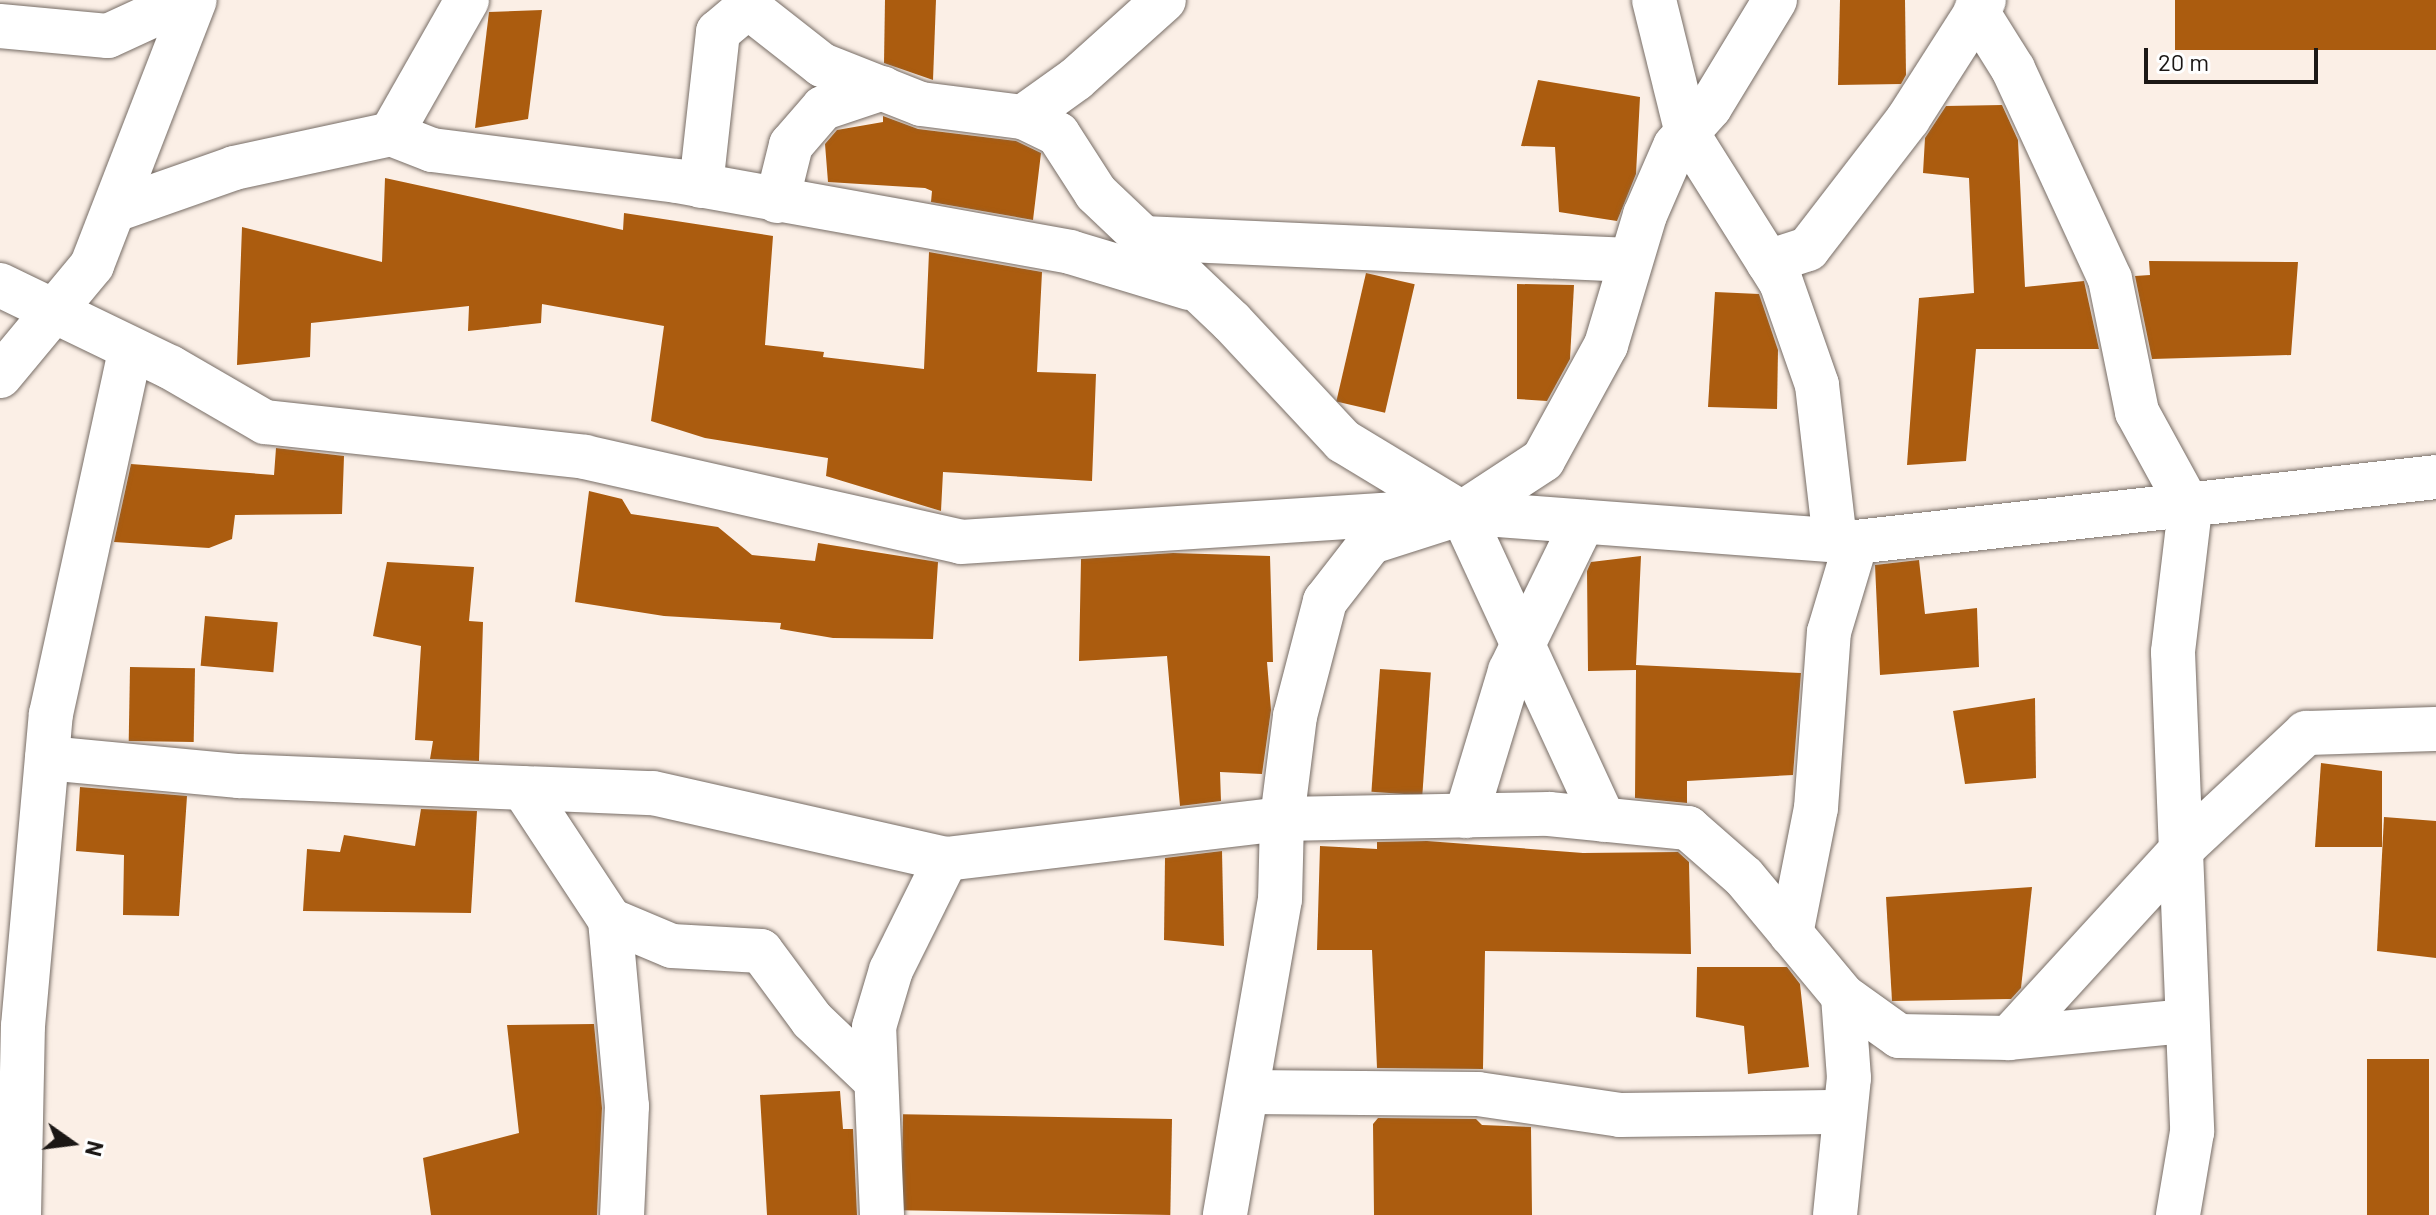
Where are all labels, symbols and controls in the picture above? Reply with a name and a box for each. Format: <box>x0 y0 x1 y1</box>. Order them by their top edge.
scale bar <box>2148 32 2322 82</box>
text: 20 m <box>2158 47 2209 76</box>
north arrow <box>32 1103 112 1183</box>
text: N <box>81 1139 110 1159</box>

